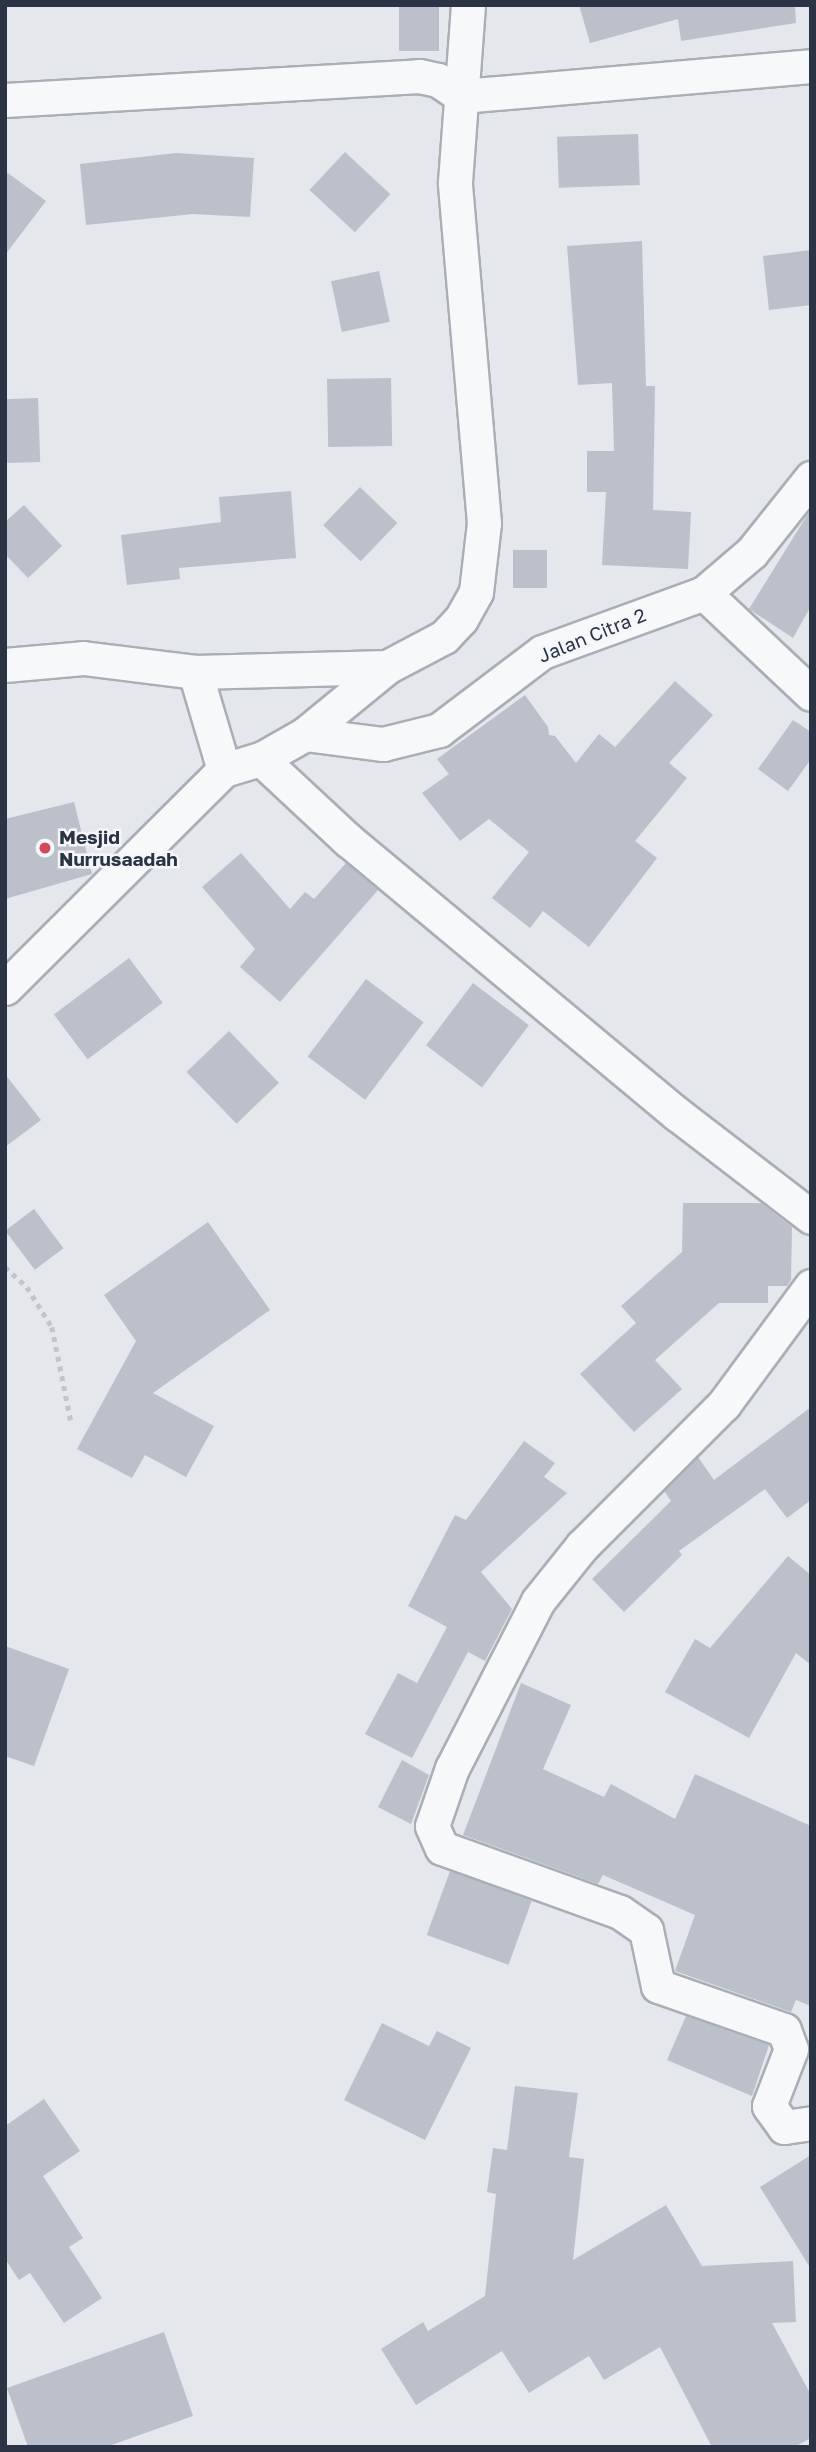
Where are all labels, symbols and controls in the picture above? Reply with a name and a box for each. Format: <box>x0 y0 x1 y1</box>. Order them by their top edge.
street label: Jalan Citra 2 <box>535 603 649 667</box>
place label: Mesjid Nurrusaadah <box>59 826 178 870</box>
marker: Mesjid Nurrusaadah <box>37 840 53 856</box>

